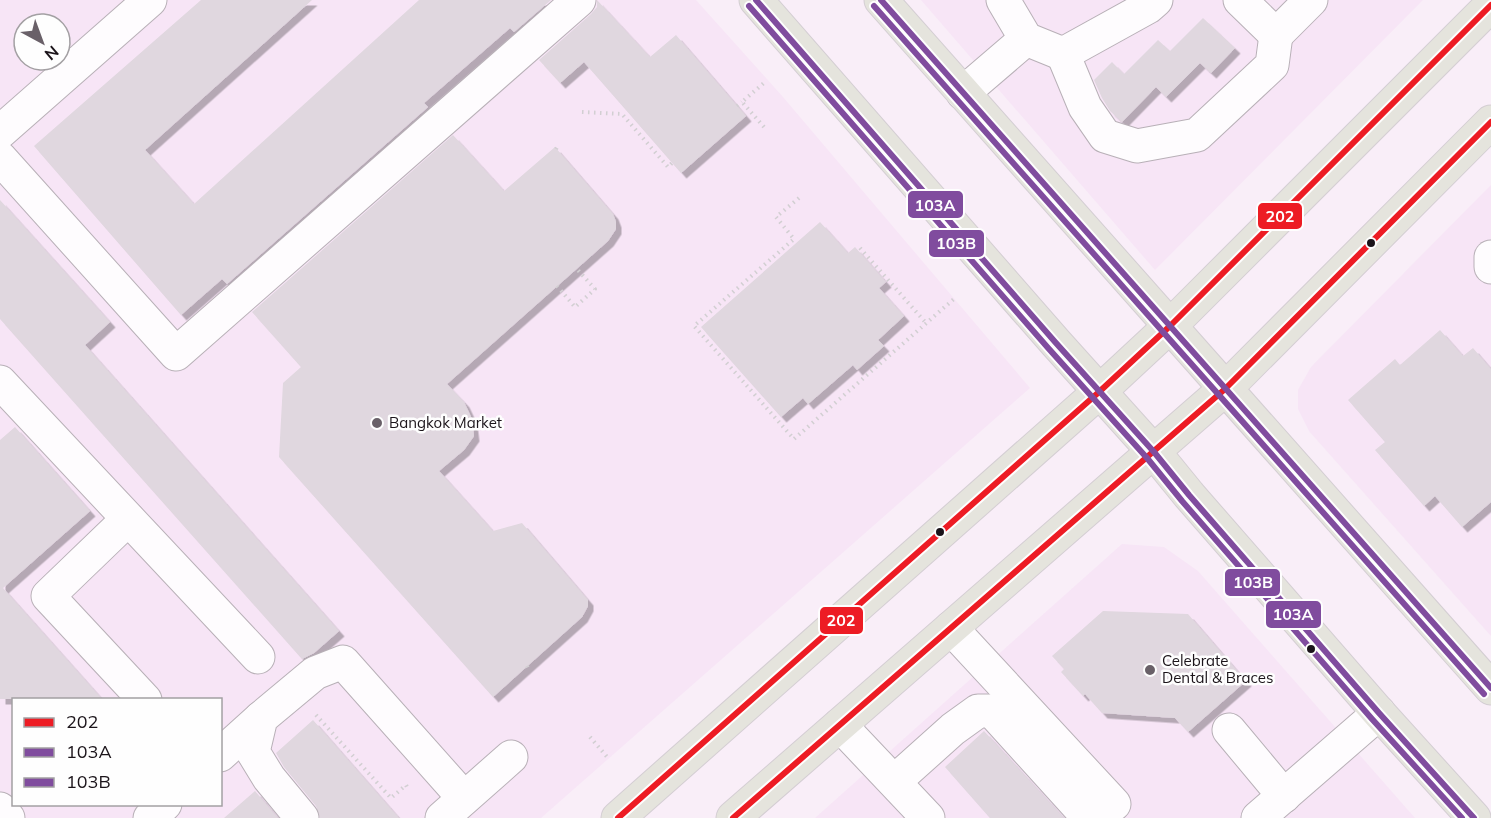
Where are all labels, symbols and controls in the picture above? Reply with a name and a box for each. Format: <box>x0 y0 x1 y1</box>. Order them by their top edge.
north arrow <box>12 12 72 72</box>
text: N <box>41 42 63 65</box>
line badge: 103A <box>907 190 964 219</box>
text: 103A <box>915 195 955 215</box>
line badge: 202 <box>1257 202 1303 230</box>
text: 202 <box>1266 206 1294 226</box>
line badge: 103B <box>928 229 985 258</box>
text: 103B <box>936 233 976 253</box>
unlabelled marker <box>1365 237 1377 249</box>
place label: Bangkok Market <box>389 413 502 432</box>
marker: Bangkok Market <box>370 416 384 430</box>
unlabelled marker <box>934 526 946 538</box>
line badge: 103B <box>1224 568 1281 597</box>
text: 103B <box>1233 572 1273 592</box>
line badge: 103A <box>1265 600 1322 629</box>
text: 103A <box>1273 604 1313 624</box>
line badge: 202 <box>819 606 864 635</box>
text: 202 <box>827 610 855 630</box>
unlabelled marker <box>1305 643 1317 655</box>
place label: Celebrate Dental & Braces <box>1162 651 1273 687</box>
marker: Celebrate Dental & Braces <box>1143 663 1157 677</box>
legend <box>12 698 222 806</box>
text: 202 <box>66 710 98 733</box>
text: 103A <box>66 740 112 763</box>
text: 103B <box>66 770 111 793</box>

